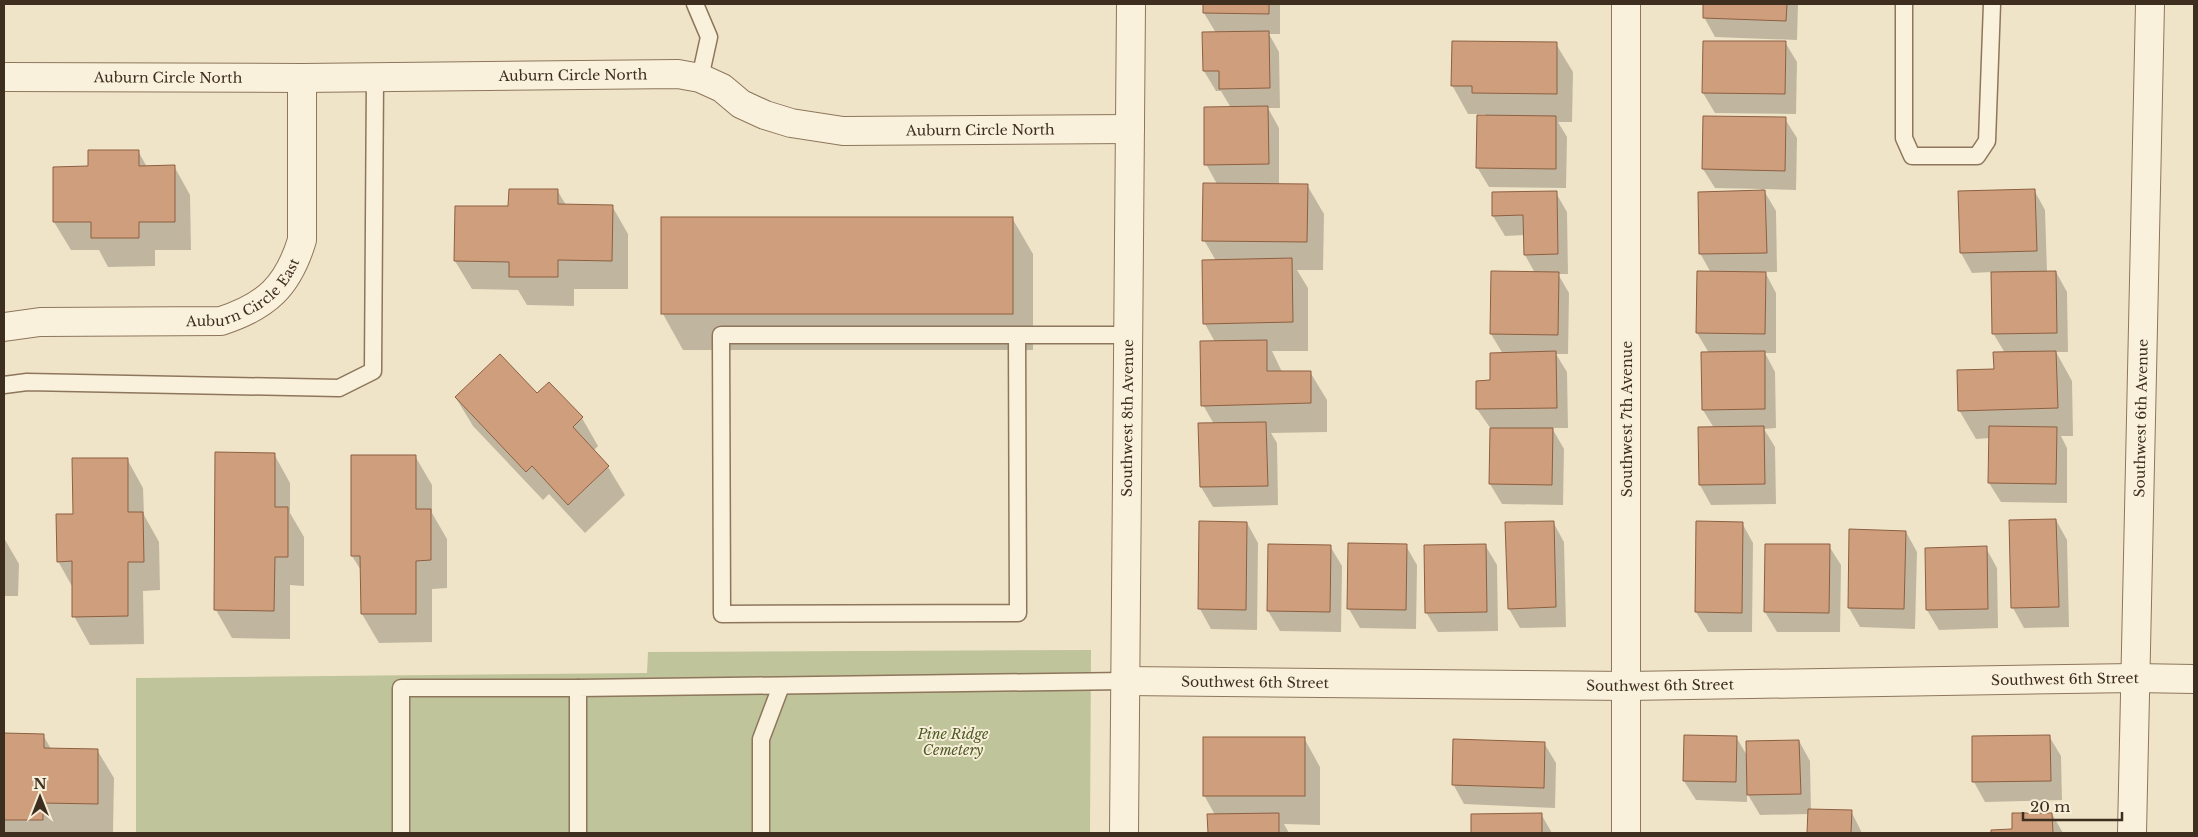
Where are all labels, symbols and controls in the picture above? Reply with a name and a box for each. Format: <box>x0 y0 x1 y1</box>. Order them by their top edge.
street label: Auburn Circle North <box>498 65 648 85</box>
street label: Auburn Circle North <box>93 68 243 87</box>
street label: Auburn Circle North <box>905 121 1055 140</box>
street label: Auburn Circle East <box>185 255 304 330</box>
street label: Southwest 8th Avenue <box>1118 339 1137 497</box>
street label: Southwest 6th Avenue <box>2130 339 2152 497</box>
street label: Southwest 7th Avenue <box>1618 341 1636 497</box>
street label: Southwest 6th Street <box>1991 669 2140 689</box>
street label: Southwest 6th Street <box>1181 673 1330 692</box>
street label: Southwest 6th Street <box>1586 675 1735 695</box>
park label: Pine Ridge Cemetery <box>917 725 989 759</box>
north arrow <box>15 772 65 822</box>
text: N <box>33 775 47 793</box>
scale bar <box>2023 790 2122 822</box>
text: 20 m <box>2030 797 2070 816</box>

